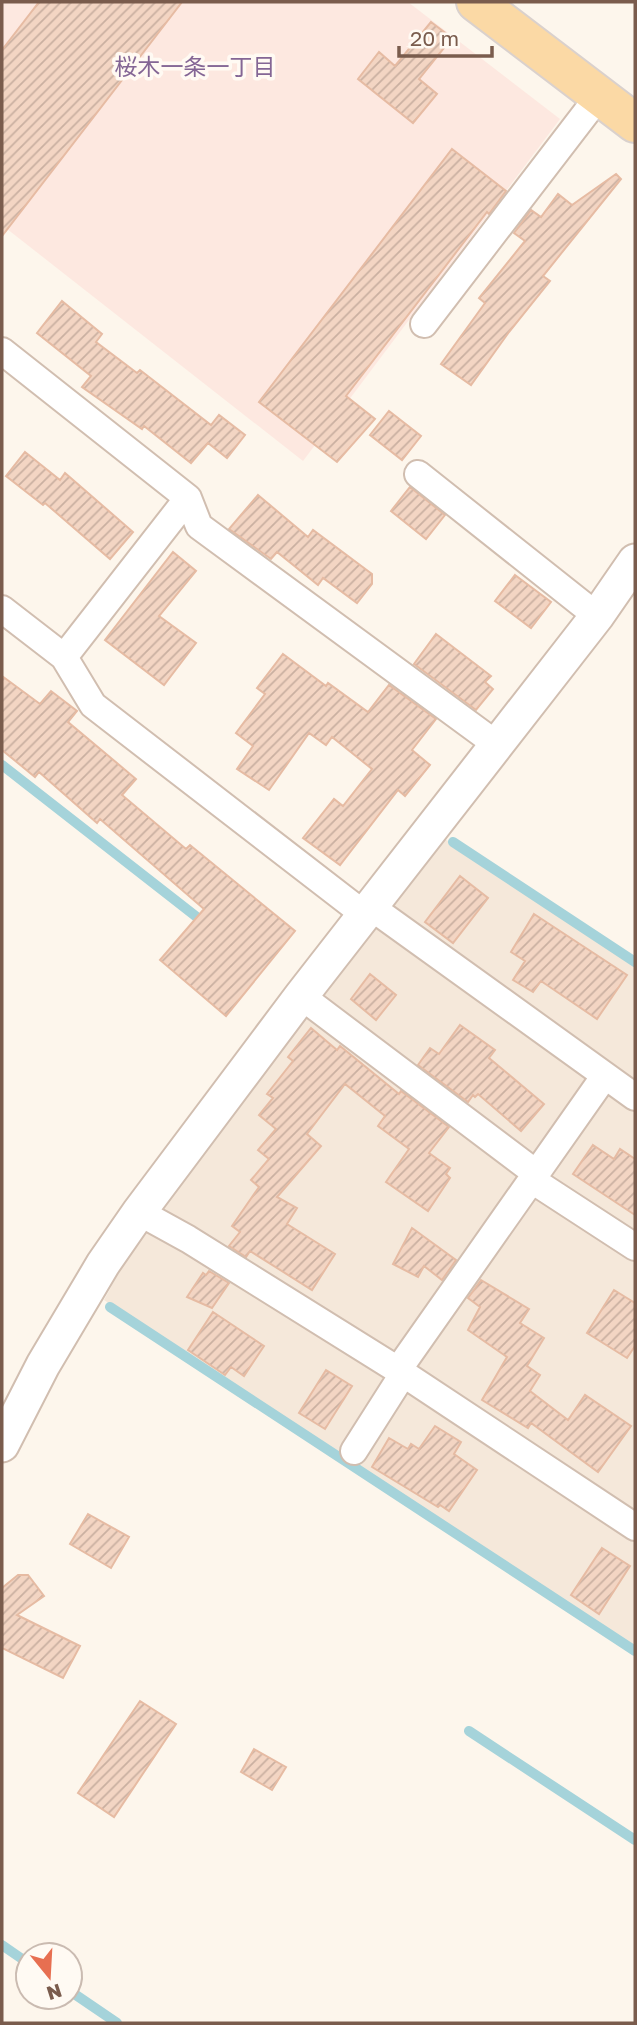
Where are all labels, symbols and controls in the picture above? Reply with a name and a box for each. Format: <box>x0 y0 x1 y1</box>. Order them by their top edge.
scale bar <box>399 14 492 58</box>
text: 20 m <box>410 25 459 51</box>
district label: 桜木一条一丁目 <box>115 52 276 80</box>
north arrow <box>14 1941 84 2011</box>
text: N <box>44 1979 65 2006</box>

